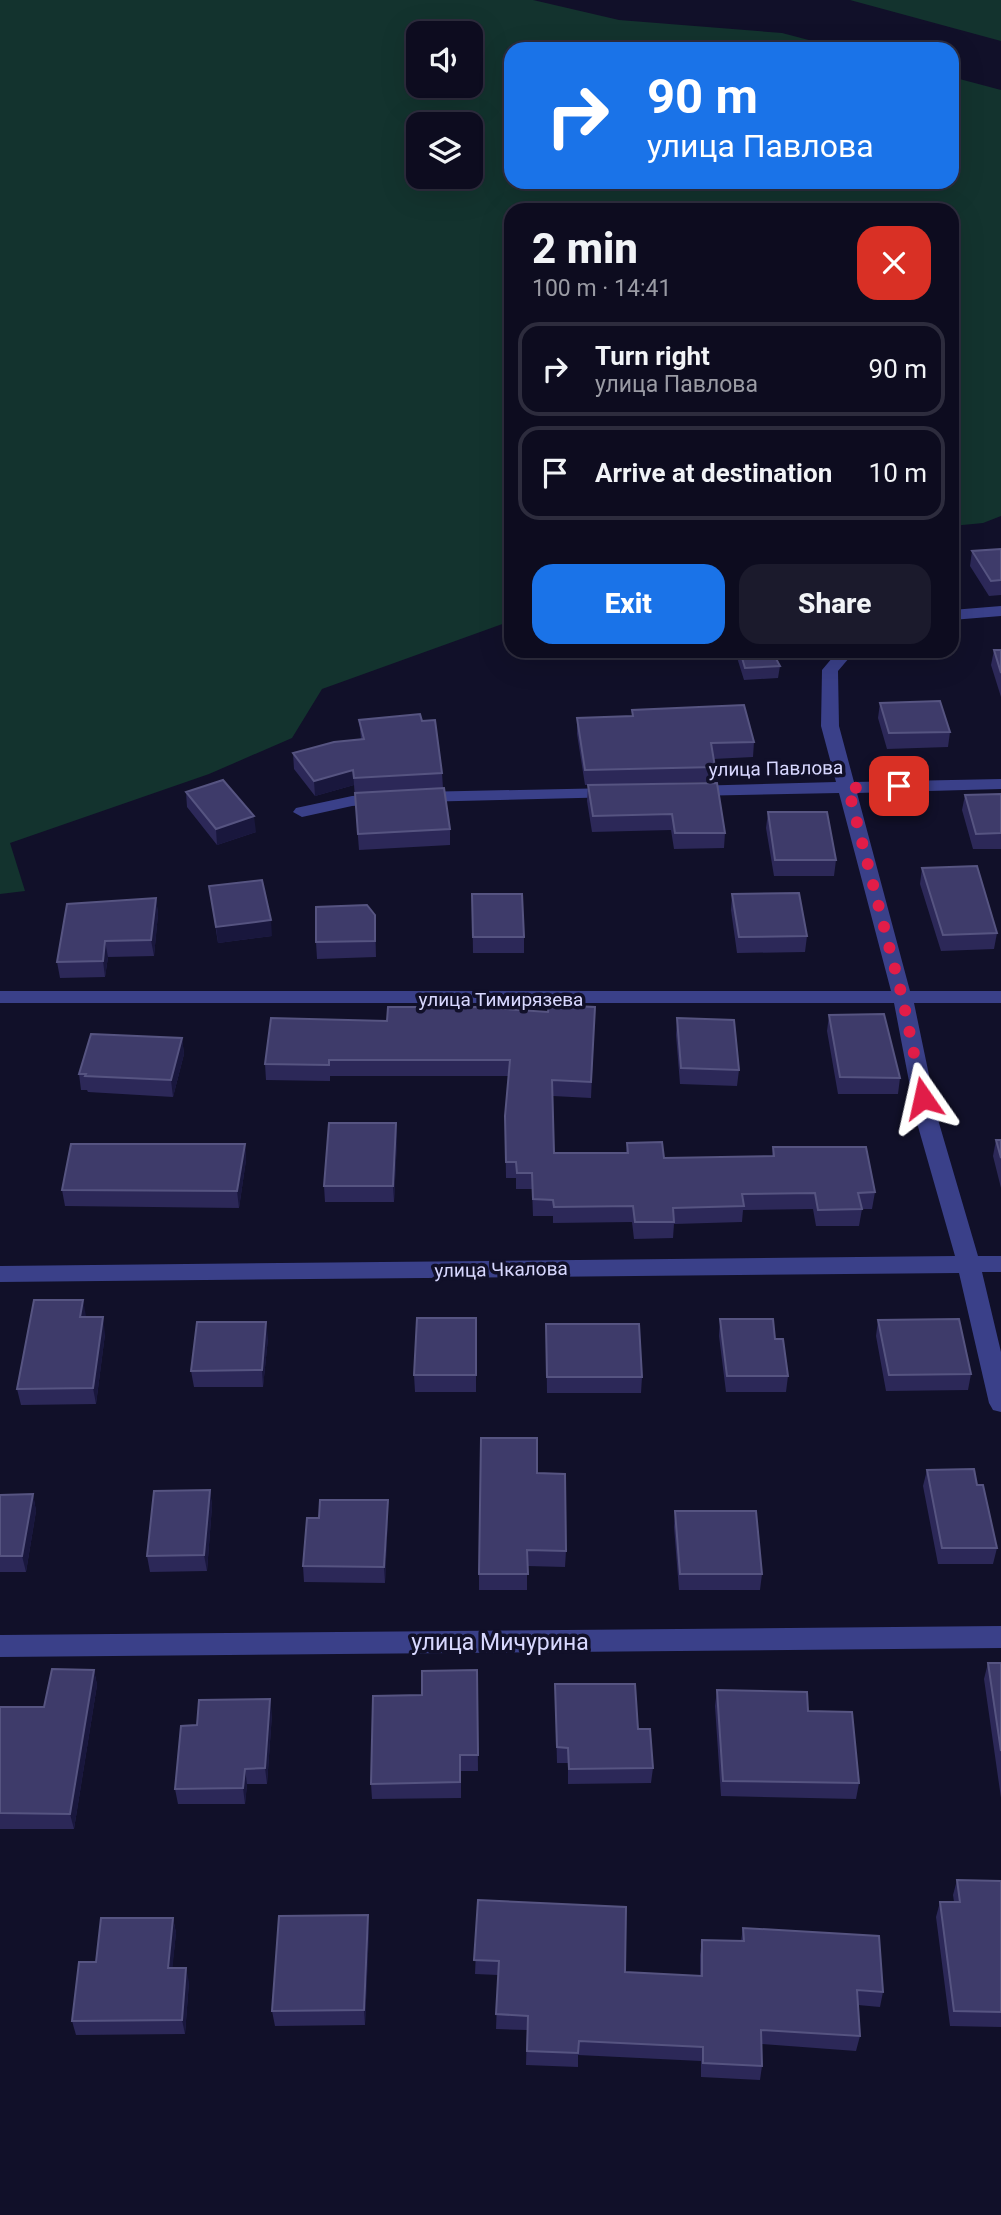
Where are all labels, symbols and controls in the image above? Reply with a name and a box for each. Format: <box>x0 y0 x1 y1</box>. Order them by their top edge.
map controls <box>406 21 483 189</box>
button: sound <box>406 21 483 98</box>
text: 90 m <box>647 68 758 125</box>
icon: right <box>532 70 623 161</box>
button: layers <box>406 112 483 189</box>
text: улица Павлова <box>647 127 874 165</box>
text: 2 min <box>532 224 638 273</box>
button: close <box>857 226 931 300</box>
text: 100 m · 14:41 <box>532 275 671 302</box>
text: Turn right <box>595 341 710 371</box>
icon: right <box>536 350 574 388</box>
text: 90 m <box>869 354 927 384</box>
text: улица Павлова <box>595 371 758 398</box>
icon: arrive <box>536 454 574 492</box>
text: Arrive at destination <box>595 458 832 488</box>
text: 10 m <box>869 458 927 488</box>
button: Exit <box>532 564 725 644</box>
button: Share <box>739 564 931 644</box>
street label: улица Павлова <box>708 756 844 781</box>
pin <box>869 756 929 816</box>
icon: arrive <box>880 767 918 805</box>
street label: улица Тимирязева <box>419 988 583 1011</box>
position arrow <box>886 1061 960 1135</box>
street label: улица Чкалова <box>434 1257 568 1282</box>
street label: улица Мичурина <box>411 1629 589 1656</box>

